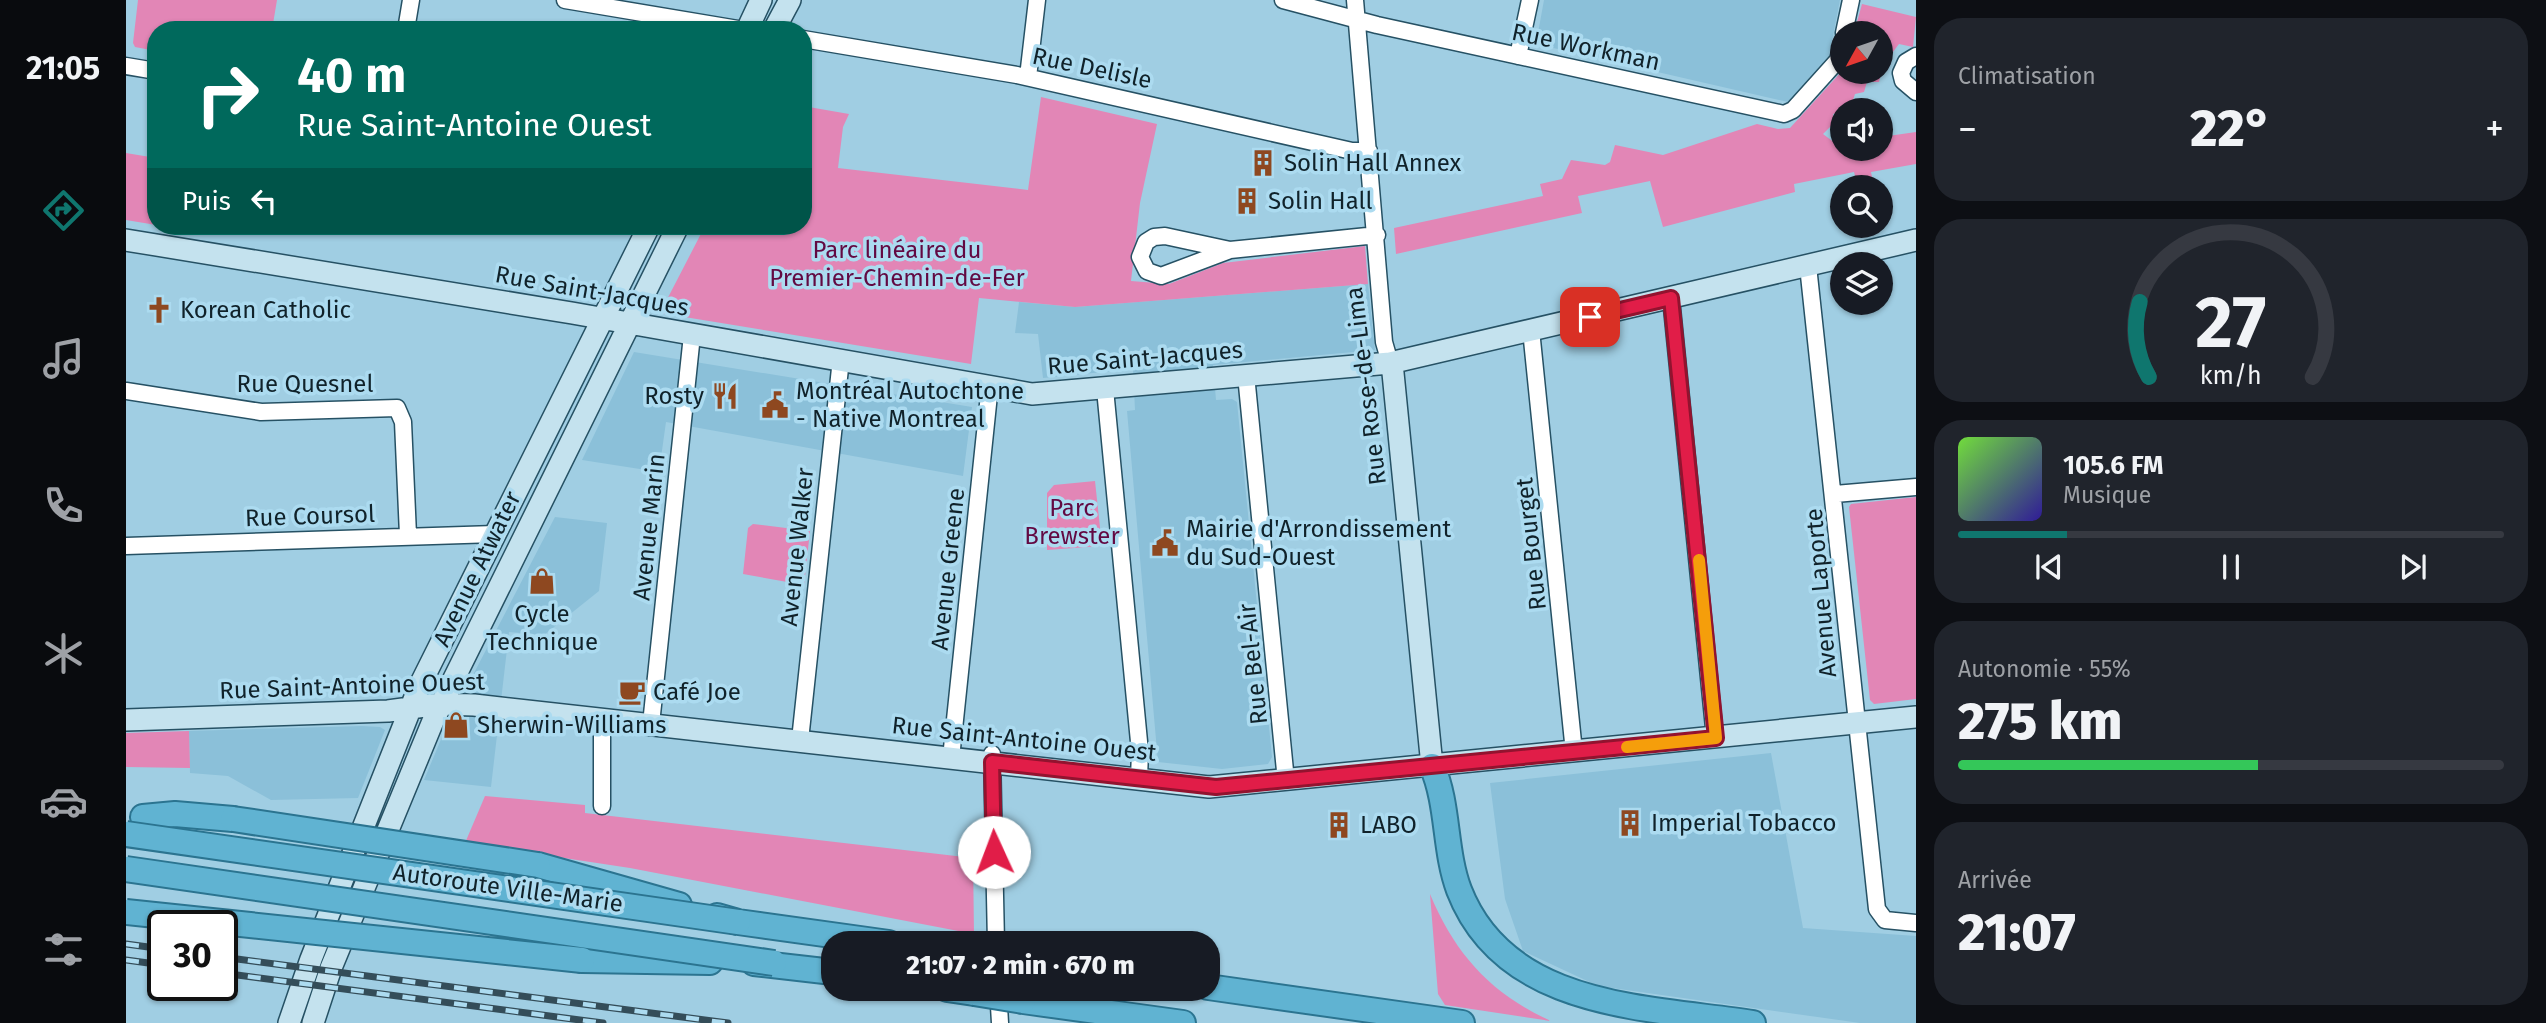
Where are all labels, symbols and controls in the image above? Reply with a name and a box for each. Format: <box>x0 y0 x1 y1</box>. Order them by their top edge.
street label: Rue Workman <box>1509 18 1663 76</box>
north arrow <box>1830 21 1894 84</box>
map controls <box>1830 21 1893 315</box>
street label: Rue Delisle <box>1030 42 1154 94</box>
text: 40 m <box>297 46 406 105</box>
text: 21:05 <box>26 49 100 87</box>
icon: right <box>182 49 273 140</box>
text: Climatisation <box>1958 62 2096 90</box>
text: 22° <box>2190 97 2272 160</box>
button: sound <box>1830 98 1893 161</box>
text: Rue Saint-Antoine Ouest <box>297 106 652 144</box>
text: − <box>1958 106 1977 152</box>
text: + <box>2485 106 2504 152</box>
building icon: Solin Hall Annex <box>1248 148 1278 178</box>
place label: Solin Hall Annex <box>1284 149 1462 177</box>
button: search <box>1830 175 1893 238</box>
icon: left <box>245 182 283 220</box>
icon: directions <box>39 186 88 235</box>
text: Puis <box>182 186 231 217</box>
building icon: Solin Hall <box>1232 186 1262 216</box>
place label: Solin Hall <box>1268 187 1373 215</box>
park label: Parc linéaire du Premier-Chemin-de-Fer <box>769 236 1025 292</box>
button: layers <box>1830 252 1893 315</box>
street label: Rue Saint-Jacques <box>493 260 691 322</box>
text: 27 <box>2196 279 2266 366</box>
street label: Rue Rose-de-Lima <box>1340 285 1392 487</box>
pin <box>1560 287 1620 347</box>
church icon: Korean Catholic <box>144 295 174 325</box>
place label: Korean Catholic <box>180 296 351 324</box>
icon: arrive <box>1571 298 1609 336</box>
icon: music <box>39 334 88 383</box>
street label: Rue Saint-Jacques <box>1046 336 1244 380</box>
text: km/h <box>2200 360 2262 390</box>
street label: Rue Quesnel <box>237 370 373 398</box>
place label: Montréal Autochtone - Native Montreal <box>796 377 1024 433</box>
restaurant icon: Rosty <box>710 381 740 411</box>
place label: Rosty <box>644 382 704 410</box>
public building icon: Montréal Autochtone - Native Montreal <box>760 390 790 420</box>
text: 105.6 FM <box>2063 450 2163 481</box>
street label: Avenue Marin <box>627 452 671 602</box>
street label: Avenue Walker <box>775 466 819 628</box>
street label: Rue Bourget <box>1510 476 1552 612</box>
icon: phone <box>39 481 88 530</box>
text: Musique <box>2063 481 2151 509</box>
street label: Avenue Atwater <box>427 486 527 651</box>
street label: Avenue Greene <box>926 486 970 652</box>
park label: Parc Brewster <box>1024 494 1120 550</box>
street label: Rue Coursol <box>245 500 375 532</box>
street label: Avenue Laporte <box>1800 507 1842 679</box>
place label: Mairie d'Arrondissement du Sud-Ouest <box>1186 515 1452 571</box>
public building icon: Mairie d'Arrondissement du Sud-Ouest <box>1150 528 1180 558</box>
icon: previous <box>2030 548 2068 586</box>
icon: pause <box>2212 548 2250 586</box>
icon: next <box>2394 548 2432 586</box>
shop icon: Cycle Technique <box>527 566 557 596</box>
place label: Cycle Technique <box>486 600 598 656</box>
street label: Rue Bel-Air <box>1233 601 1273 726</box>
icon: climate <box>39 629 88 678</box>
text: Autonomie · 55% <box>1958 655 2131 683</box>
street label: Rue Saint-Antoine Ouest <box>219 667 486 705</box>
cafe icon: Café Joe <box>617 677 647 707</box>
place label: Café Joe <box>653 678 741 706</box>
text: 275 km <box>1958 690 2122 753</box>
shop icon: Sherwin-Williams <box>441 710 471 740</box>
place label: Sherwin-Williams <box>477 711 666 739</box>
street label: Rue Saint-Antoine Ouest <box>890 711 1158 767</box>
icon: car <box>39 777 88 826</box>
building icon: Imperial Tobacco <box>1615 808 1645 838</box>
place label: Imperial Tobacco <box>1651 809 1836 837</box>
building icon: LABO <box>1324 810 1354 840</box>
place label: LABO <box>1360 811 1417 839</box>
position arrow <box>957 815 1031 889</box>
street label: Autoroute Ville-Marie <box>391 858 625 918</box>
text: Arrivée <box>1958 866 2032 894</box>
text: 21:07 <box>1958 901 2076 964</box>
speed limit sign: 30 <box>147 910 238 1001</box>
icon: filters <box>39 925 88 974</box>
text: 21:07 · 2 min · 670 m <box>906 950 1135 981</box>

